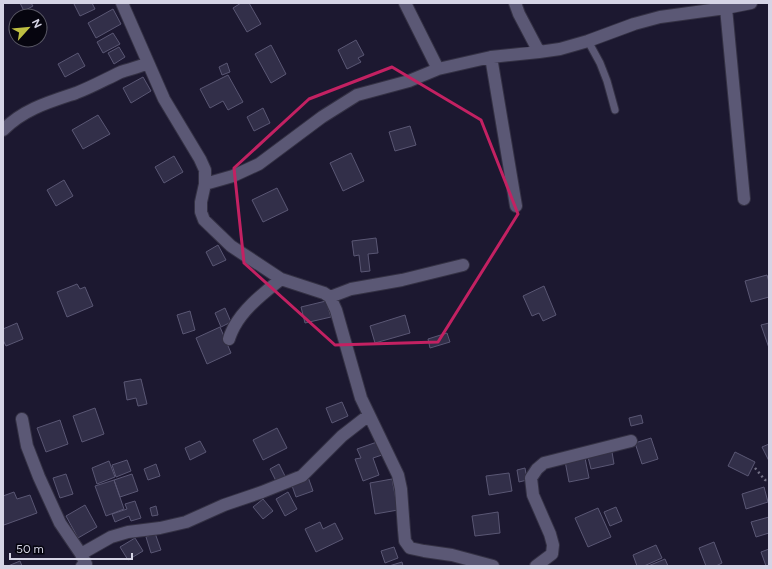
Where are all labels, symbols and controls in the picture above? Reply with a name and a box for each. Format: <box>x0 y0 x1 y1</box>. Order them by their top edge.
north arrow <box>8 8 48 48</box>
text: N <box>29 17 44 30</box>
scale bar <box>10 535 132 561</box>
text: 50 m <box>16 542 44 556</box>

